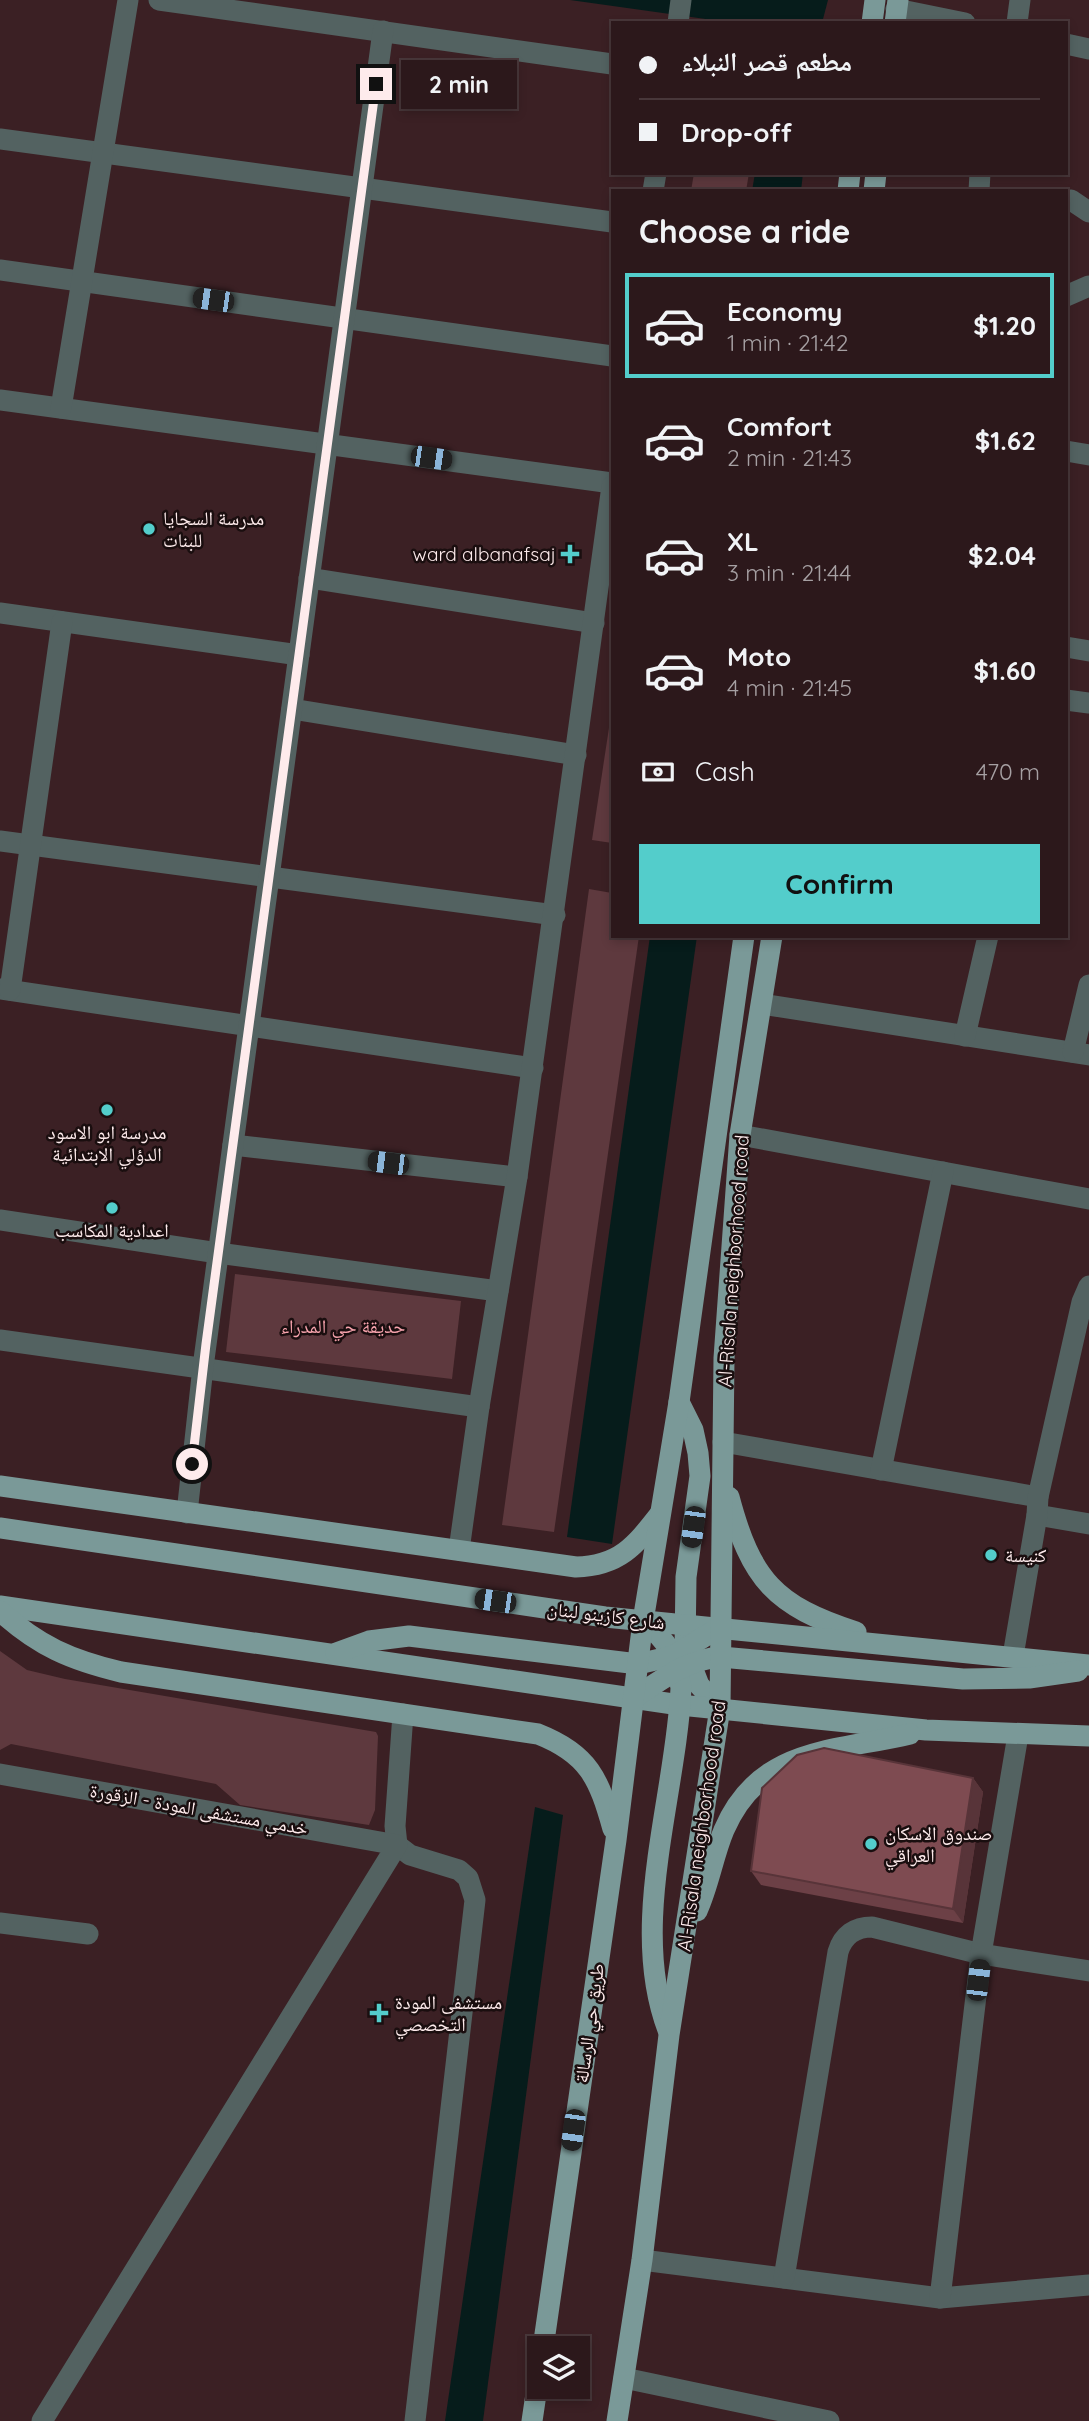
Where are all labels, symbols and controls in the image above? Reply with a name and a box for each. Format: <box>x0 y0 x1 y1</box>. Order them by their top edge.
text: مطعم قصر النبلاء <box>681 45 852 78</box>
callout: 2 min <box>400 60 516 108</box>
route end <box>360 68 392 100</box>
text: 2 min <box>429 70 489 99</box>
text: Drop-off <box>681 116 792 149</box>
text: Choose a ride <box>639 211 851 251</box>
car <box>191 287 236 313</box>
icon: car <box>643 294 706 357</box>
text: Economy <box>727 295 842 328</box>
text: $1.20 <box>973 309 1036 342</box>
text: 1 min · 21:42 <box>727 328 848 357</box>
icon: car <box>643 409 706 472</box>
text: Comfort <box>727 410 832 443</box>
text: $1.62 <box>975 424 1036 457</box>
text: 2 min · 21:43 <box>727 443 852 472</box>
car <box>409 445 454 471</box>
place label: مدرسة السجايا للبنات <box>163 506 264 552</box>
marker: مدرسة السجايا للبنات <box>141 521 157 537</box>
icon: car <box>643 524 706 587</box>
text: XL <box>727 525 759 558</box>
text: $2.04 <box>968 539 1036 572</box>
place label: ward albanafsaj <box>413 542 556 566</box>
marker: ward albanafsaj <box>562 546 578 562</box>
text: 3 min · 21:44 <box>727 558 851 587</box>
icon: car <box>643 639 706 702</box>
text: Moto <box>727 640 791 673</box>
text: $1.60 <box>974 654 1036 687</box>
text: 4 min · 21:45 <box>727 673 852 702</box>
icon: cash <box>639 753 677 791</box>
text: Cash <box>695 755 755 788</box>
text: 470 m <box>976 757 1040 786</box>
button: Confirm <box>639 844 1040 924</box>
marker: مدرسة ابو الاسود الدؤلي الابتدائية <box>99 1102 115 1118</box>
place label: مدرسة ابو الاسود الدؤلي الابتدائية <box>48 1120 166 1170</box>
street label: Al-Risala neighborhood road <box>712 1134 754 1388</box>
car <box>366 1150 411 1176</box>
marker: اعدادية المكاسب <box>104 1200 120 1216</box>
place label: اعدادية المكاسب <box>55 1218 169 1242</box>
park label: حديقة حي المدراء <box>281 1314 405 1342</box>
route start <box>176 1448 208 1480</box>
car <box>680 1505 707 1549</box>
place label: كنيسة <box>1005 1543 1047 1567</box>
marker: كنيسة <box>983 1547 999 1563</box>
car <box>473 1588 518 1614</box>
street label: شارع كازينو لبنان <box>546 1596 666 1634</box>
street label: Al-Risala neighborhood road <box>672 1699 730 1953</box>
street label: خدمي مستشفى المودة - الزقورة <box>87 1778 310 1844</box>
place label: صندوق الاسكان العراقي <box>885 1821 992 1871</box>
marker: صندوق الاسكان العراقي <box>863 1836 879 1852</box>
car <box>966 1958 991 2002</box>
street label: طريق حي الرسالة <box>569 1962 613 2085</box>
place label: مستشفى المودة التخصصي <box>395 1990 502 2040</box>
marker: مستشفى المودة التخصصي <box>369 2003 389 2023</box>
car <box>560 2108 587 2152</box>
map controls <box>527 2336 590 2399</box>
button: layers <box>527 2336 590 2399</box>

